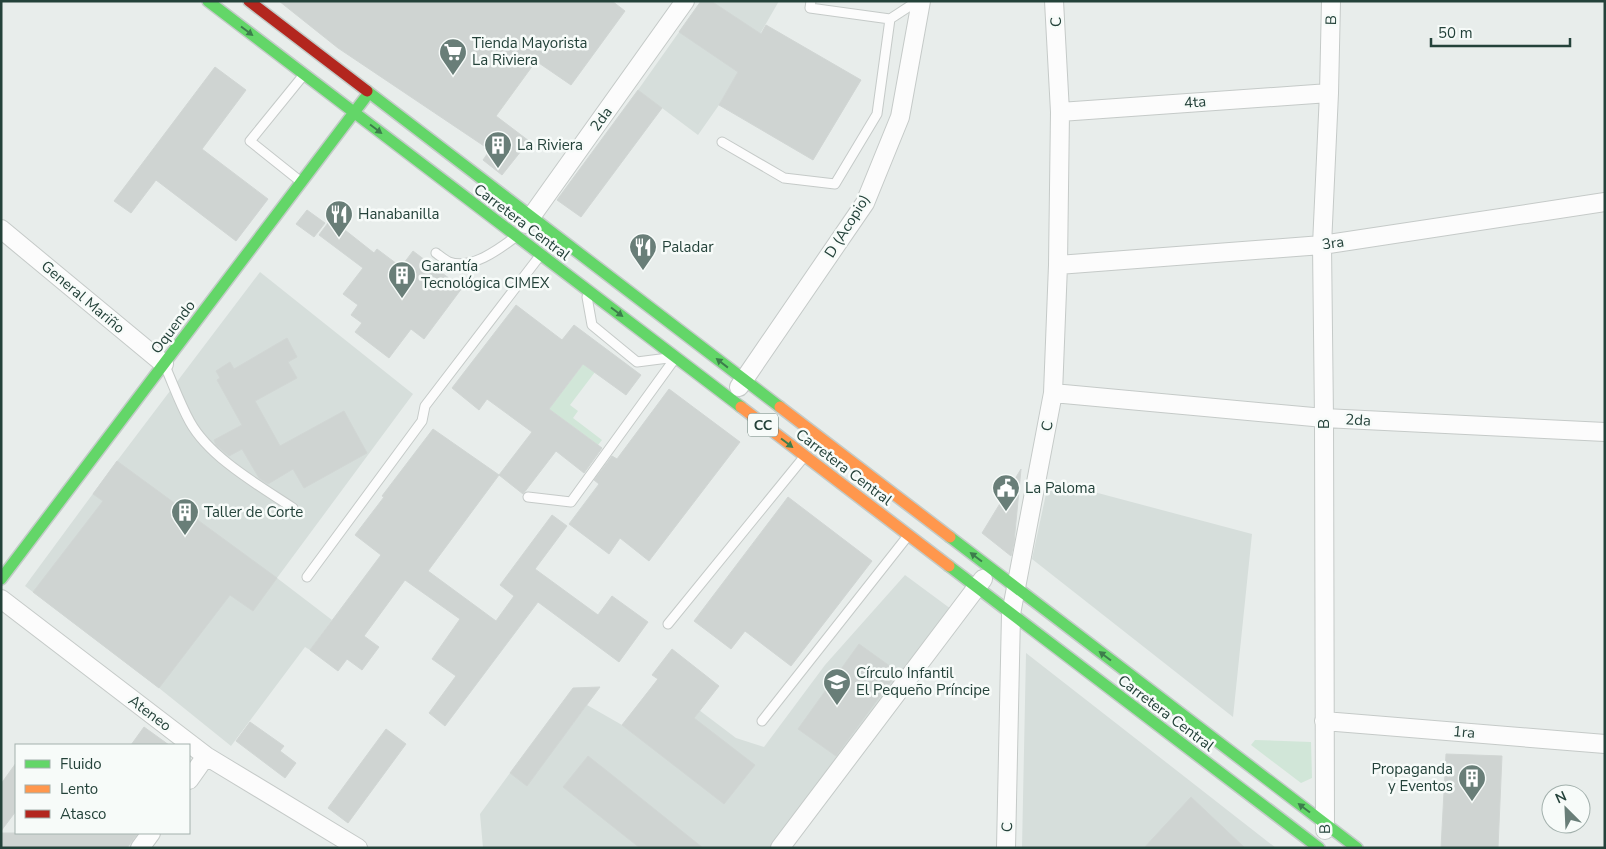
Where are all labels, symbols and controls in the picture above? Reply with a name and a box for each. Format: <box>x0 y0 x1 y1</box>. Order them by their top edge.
street label: B <box>1321 15 1341 25</box>
scale bar <box>1431 15 1570 47</box>
street label: C <box>1046 16 1066 28</box>
text: 50 m <box>1438 23 1473 43</box>
one-way arrow <box>240 26 254 36</box>
place label: Tienda Mayorista La Riviera <box>472 33 587 70</box>
supermarket icon: Tienda Mayorista La Riviera <box>438 37 468 76</box>
street label: 4ta <box>1183 91 1207 113</box>
street label: 2da <box>585 103 617 135</box>
one-way arrow <box>369 124 382 135</box>
building icon: La Riviera <box>483 130 513 169</box>
place label: La Riviera <box>517 135 583 155</box>
street label: Carretera Central <box>470 179 575 265</box>
street label: D (Acopio) <box>820 191 874 261</box>
restaurant icon: Hanabanilla <box>324 199 354 238</box>
place label: Hanabanilla <box>358 204 439 224</box>
restaurant icon: Paladar <box>628 232 658 271</box>
street label: 3ra <box>1321 232 1345 254</box>
place label: Paladar <box>662 237 714 257</box>
street label: General Mariño <box>37 256 129 338</box>
place label: Garantía Tecnológica CIMEX <box>421 256 550 293</box>
building icon: Garantía Tecnológica CIMEX <box>387 260 417 299</box>
street label: Oquendo <box>146 296 200 358</box>
one-way arrow <box>610 307 623 318</box>
one-way arrow <box>716 357 729 368</box>
street label: 2da <box>1345 409 1371 431</box>
road number: CC <box>748 414 778 436</box>
street label: C <box>1036 419 1058 433</box>
street label: B <box>1314 419 1334 429</box>
street label: Carretera Central <box>792 424 897 510</box>
one-way arrow <box>780 438 794 448</box>
public building icon: La Paloma <box>991 473 1021 512</box>
place label: La Paloma <box>1025 478 1096 498</box>
building icon: Taller de Corte <box>170 497 200 536</box>
place label: Taller de Corte <box>204 502 303 522</box>
one-way arrow <box>969 552 983 562</box>
one-way arrow <box>1099 650 1112 661</box>
place label: Círculo Infantil El Pequeño Príncipe <box>856 663 990 700</box>
school or university icon: Círculo Infantil El Pequeño Príncipe <box>822 667 852 706</box>
street label: Carretera Central <box>1114 670 1219 756</box>
street label: Ateneo <box>125 690 175 736</box>
street label: 1ra <box>1452 721 1476 743</box>
legend <box>15 744 190 834</box>
text: Fluido <box>60 754 102 774</box>
place label: Propaganda y Eventos <box>1371 759 1453 796</box>
building icon: Propaganda y Eventos <box>1457 763 1487 802</box>
text: Lento <box>60 779 98 799</box>
north arrow <box>1541 784 1591 834</box>
text: N <box>1552 787 1570 808</box>
one-way arrow <box>1298 802 1311 813</box>
text: Atasco <box>60 804 106 824</box>
street label: C <box>997 822 1017 832</box>
street label: B <box>1315 824 1335 834</box>

